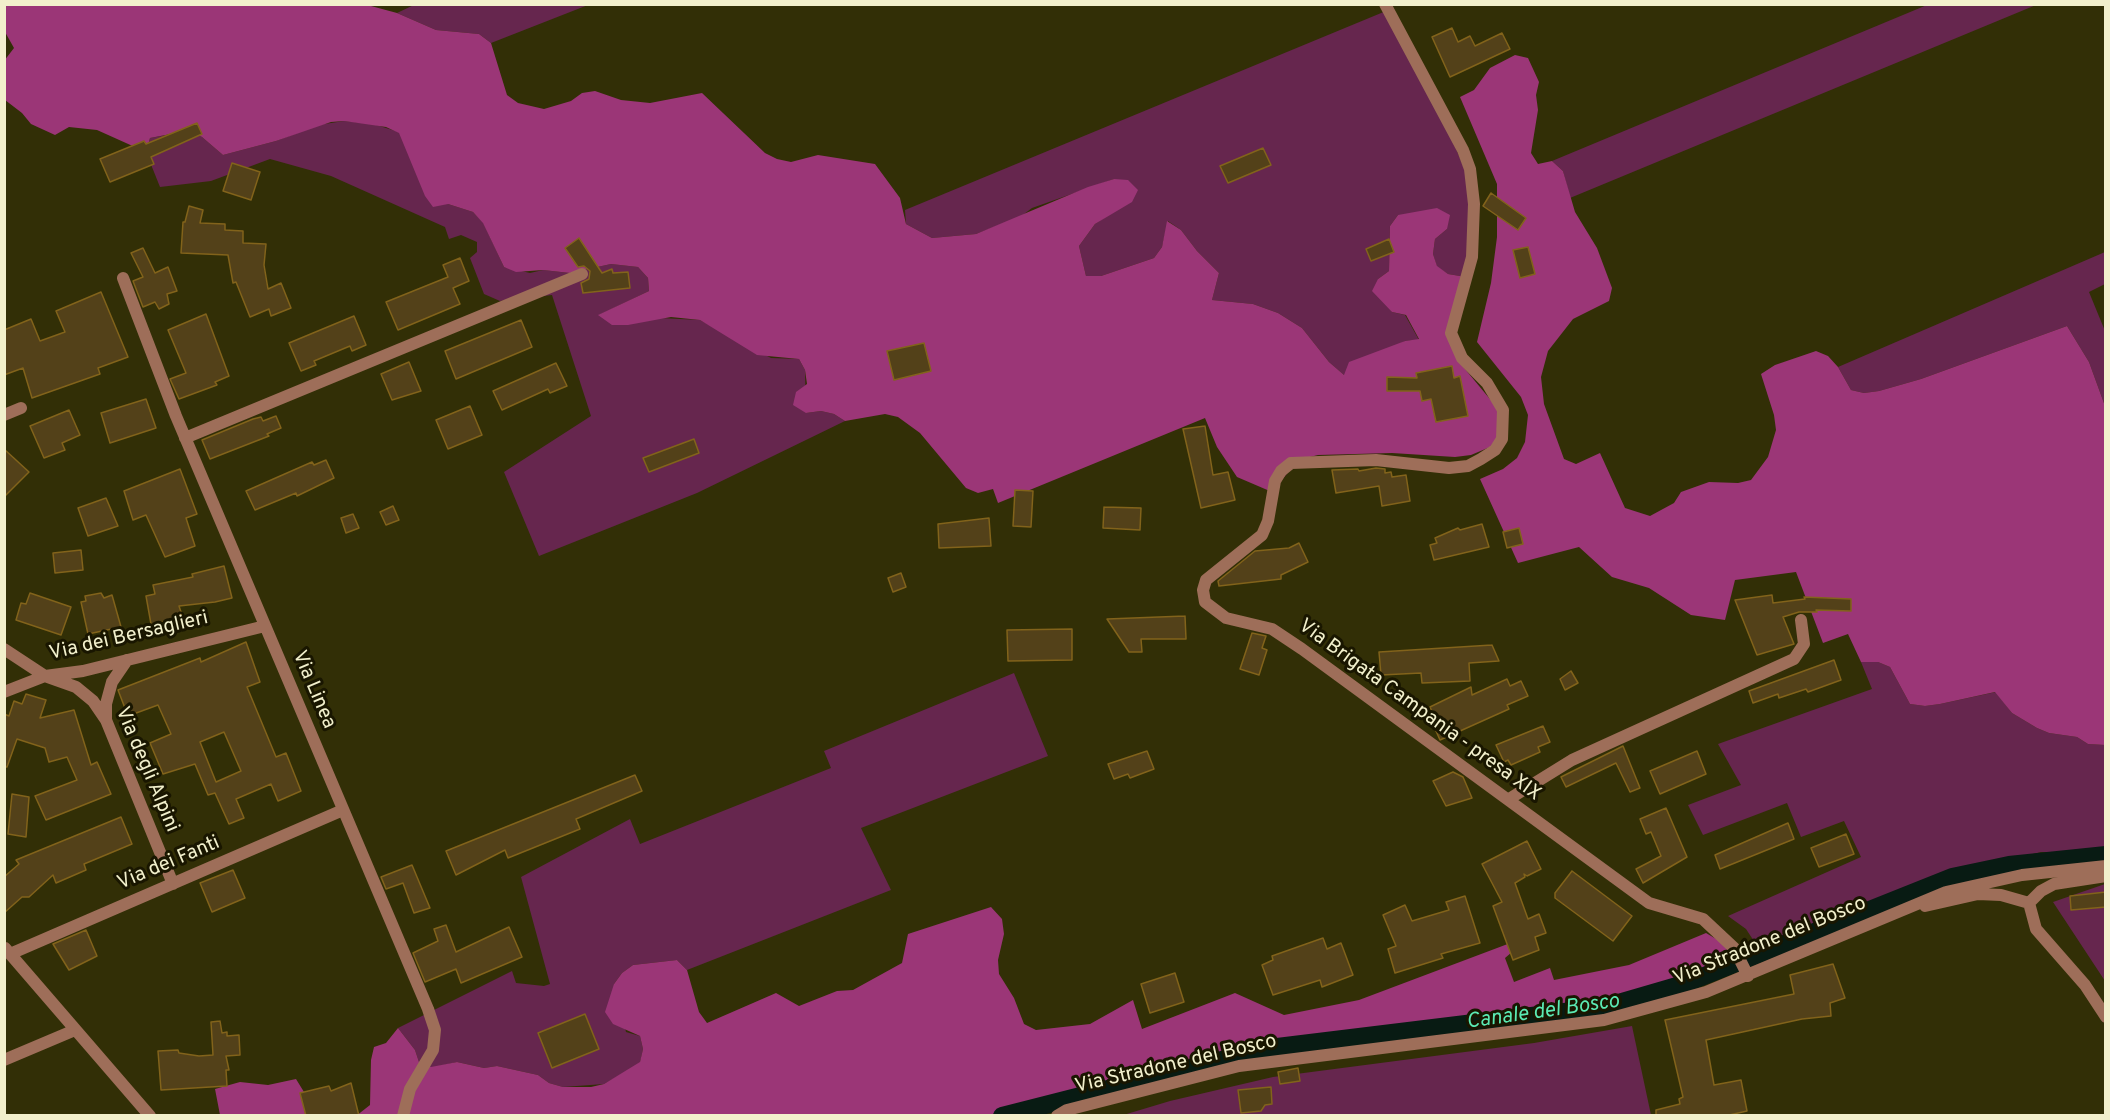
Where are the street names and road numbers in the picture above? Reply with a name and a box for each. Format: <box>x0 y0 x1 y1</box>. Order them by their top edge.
street label: Via dei Bersaglieri <box>47 607 211 667</box>
street label: Via Brigata Campania - presa XIX <box>1293 615 1545 807</box>
street label: Via Linea <box>286 647 340 733</box>
street label: Via degli Alpini <box>109 704 183 836</box>
street label: Via dei Fanti <box>114 832 224 896</box>
street label: Via Stradone del Bosco <box>1670 892 1870 992</box>
street label: Via Stradone del Bosco <box>1073 1030 1279 1100</box>

